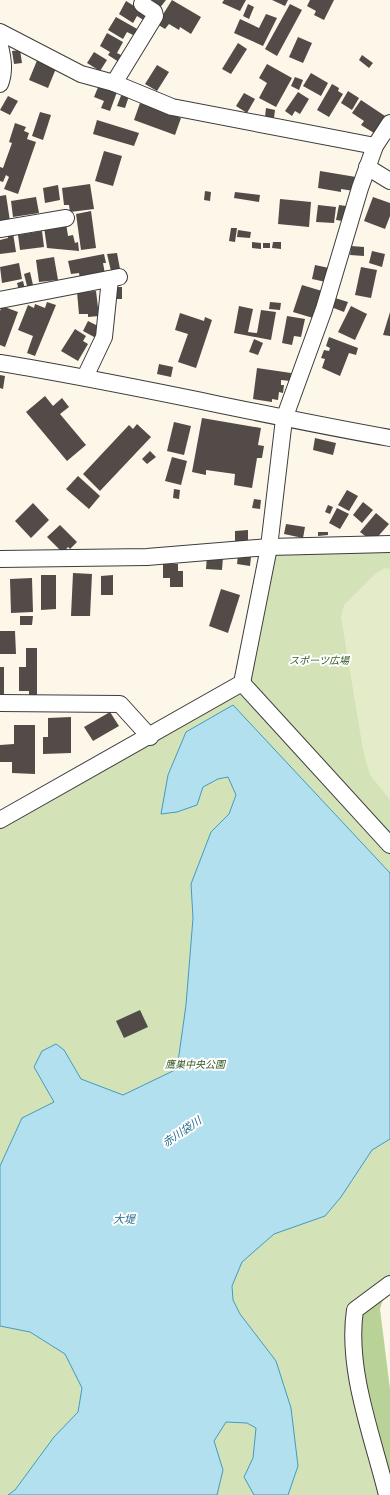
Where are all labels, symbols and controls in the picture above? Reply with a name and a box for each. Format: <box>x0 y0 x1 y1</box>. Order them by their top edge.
park label: スポーツ広場 <box>289 655 350 667</box>
park label: 鷹巣中央公園 <box>165 1059 227 1071</box>
water label: 赤川袋川 <box>160 1114 205 1150</box>
water label: 大堤 <box>113 1213 136 1226</box>

